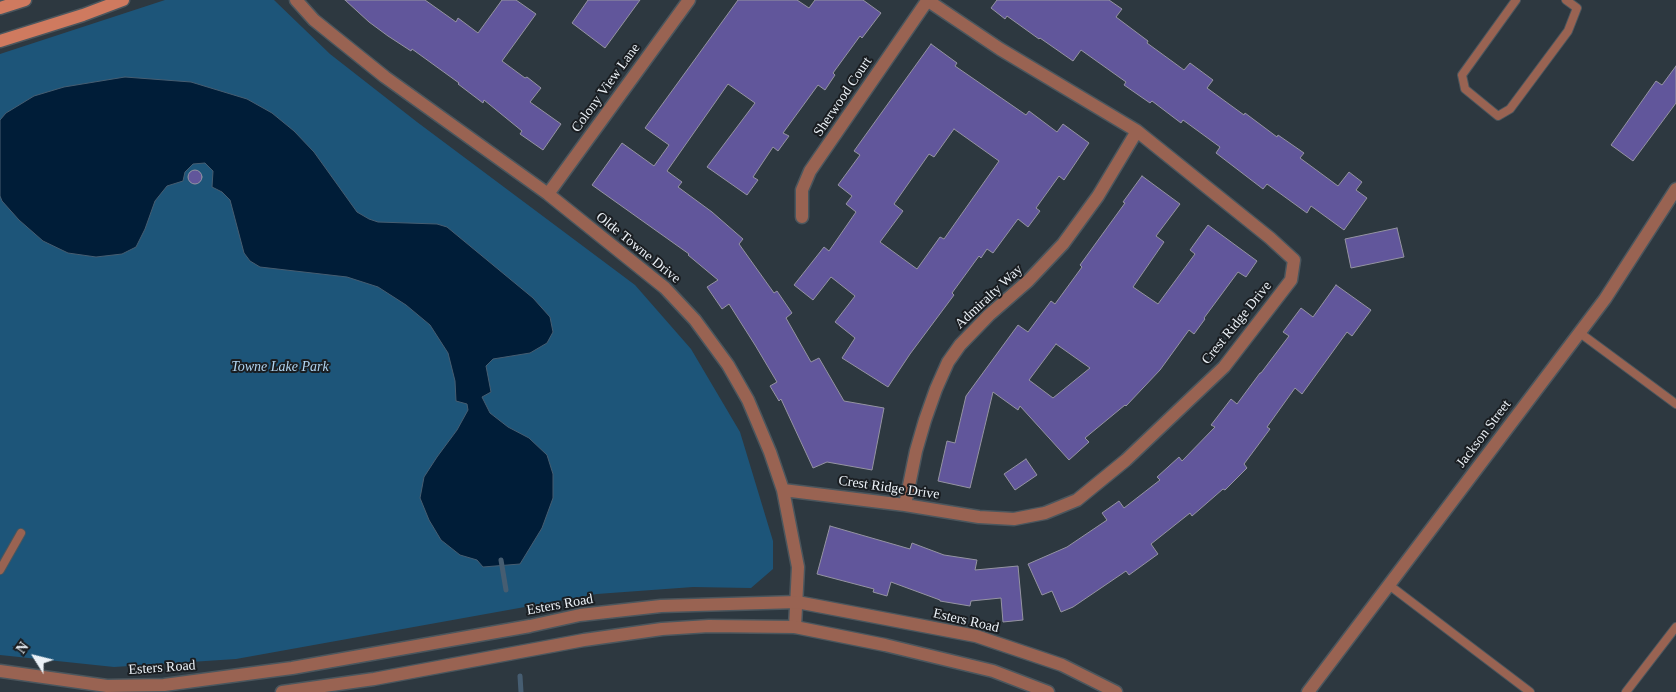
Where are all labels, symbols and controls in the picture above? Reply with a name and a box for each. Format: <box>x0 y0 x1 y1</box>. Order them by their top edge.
street label: Colony View Lane <box>568 40 644 136</box>
street label: Sherwood Court <box>810 54 876 140</box>
street label: Olde Towne Drive <box>592 209 684 287</box>
street label: Admiralty Way <box>952 261 1026 333</box>
street label: Crest Ridge Drive <box>1198 278 1276 368</box>
park label: Towne Lake Park <box>231 359 329 375</box>
street label: Jackson Street <box>1453 397 1515 471</box>
street label: Crest Ridge Drive <box>837 473 941 503</box>
street label: Esters Road <box>525 591 595 619</box>
street label: Esters Road <box>931 605 1001 637</box>
north arrow <box>10 632 60 682</box>
text: N <box>13 639 32 656</box>
street label: Esters Road <box>128 657 196 679</box>

